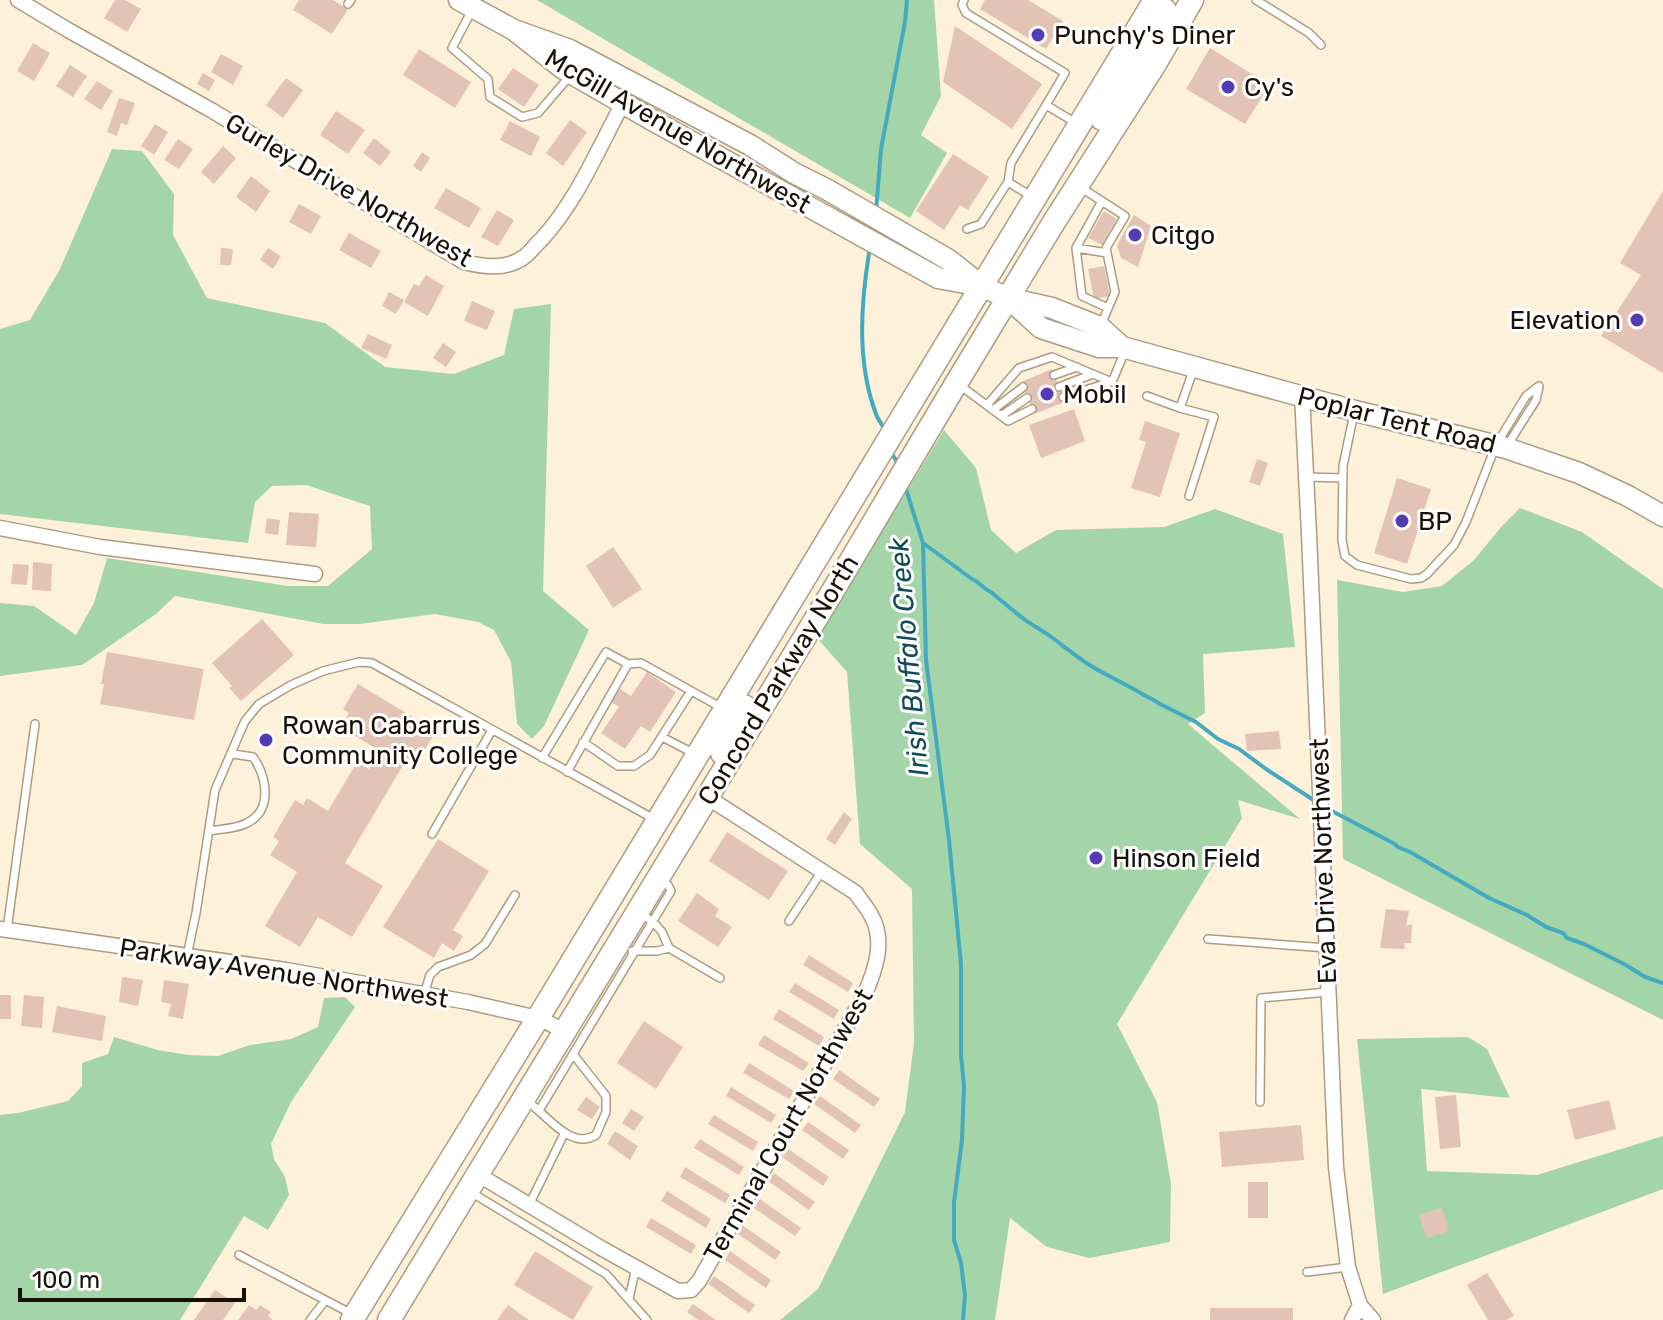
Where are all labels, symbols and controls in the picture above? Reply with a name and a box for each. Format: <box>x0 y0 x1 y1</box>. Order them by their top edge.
place label: Punchy's Diner <box>1054 20 1235 51</box>
marker: Punchy's Diner <box>1029 26 1047 44</box>
street label: McGill Avenue Northwest <box>539 43 816 220</box>
place label: Cy's <box>1244 72 1294 103</box>
marker: Cy's <box>1219 78 1237 96</box>
street label: Gurley Drive Northwest <box>220 107 478 274</box>
place label: Citgo <box>1151 220 1215 251</box>
marker: Citgo <box>1126 226 1144 244</box>
place label: Elevation <box>1510 305 1621 336</box>
marker: Elevation <box>1628 311 1646 329</box>
place label: Mobil <box>1063 379 1127 410</box>
street label: Poplar Tent Road <box>1294 381 1499 460</box>
marker: Mobil <box>1038 385 1056 403</box>
place label: BP <box>1418 506 1452 537</box>
marker: BP <box>1393 512 1411 530</box>
water label: Irish Buffalo Creek <box>882 536 935 778</box>
street label: Concord Parkway North <box>691 550 865 811</box>
place label: Rowan Cabarrus Community College <box>282 710 518 771</box>
marker: Rowan Cabarrus Community College <box>257 731 275 749</box>
street label: Eva Drive Northwest <box>1304 737 1343 984</box>
place label: Hinson Field <box>1112 843 1261 874</box>
marker: Hinson Field <box>1087 849 1105 867</box>
street label: Parkway Avenue Northwest <box>117 932 451 1015</box>
street label: Terminal Court Northwest <box>697 983 880 1268</box>
scale bar <box>20 1252 244 1302</box>
text: 100 m <box>32 1266 100 1294</box>

